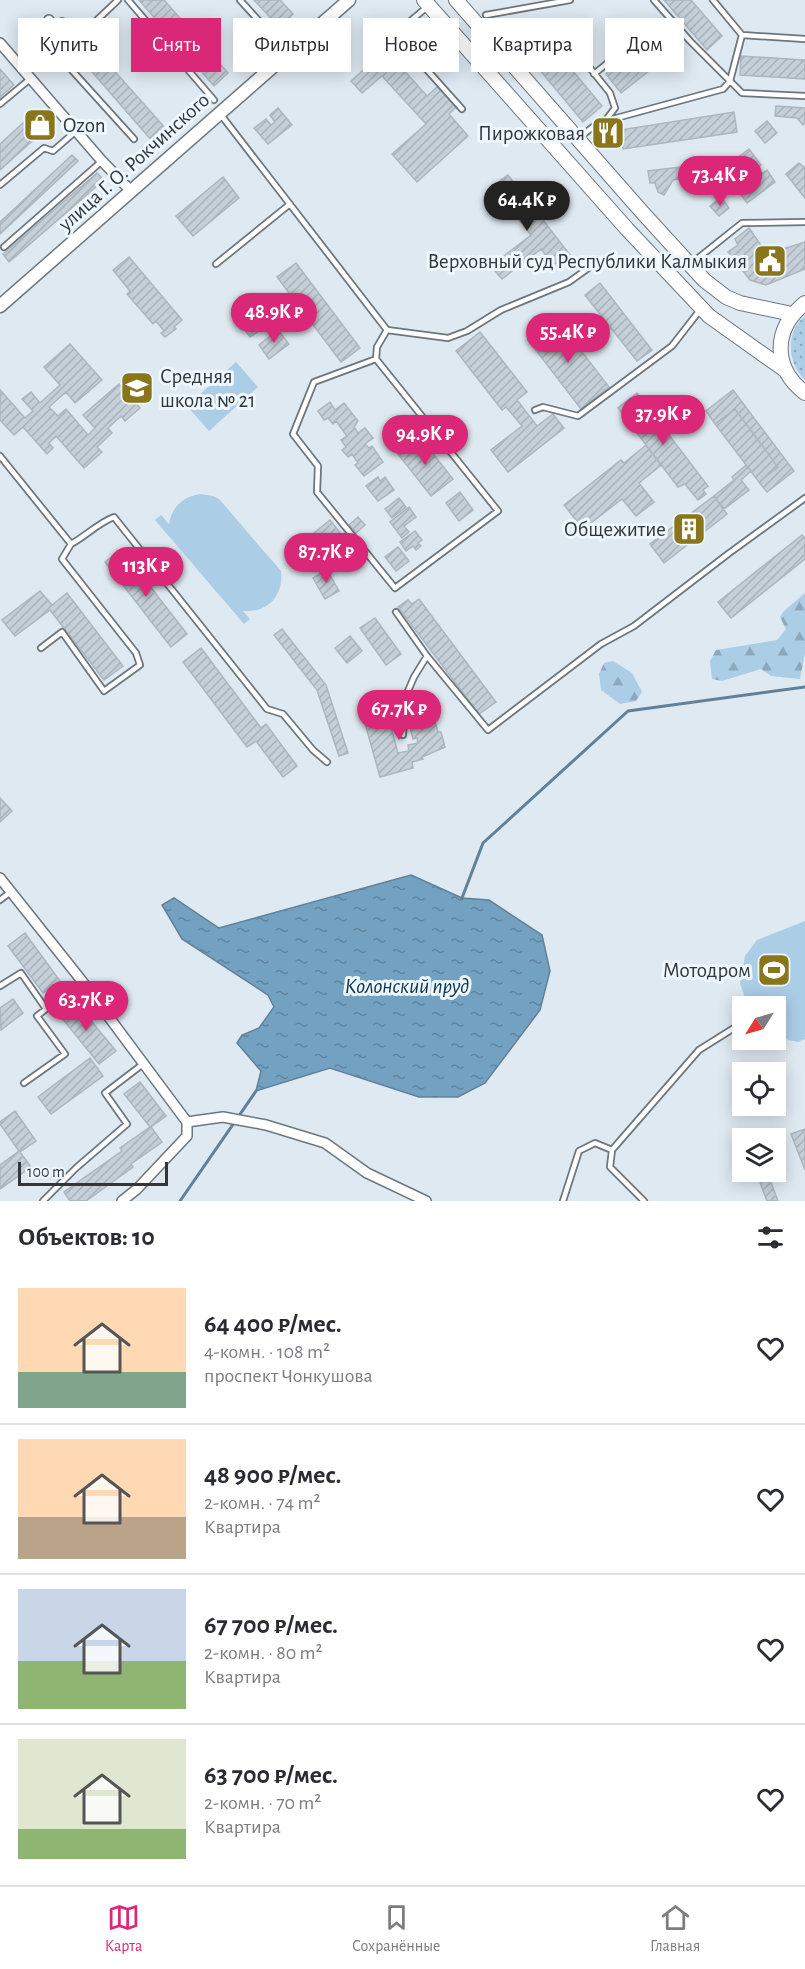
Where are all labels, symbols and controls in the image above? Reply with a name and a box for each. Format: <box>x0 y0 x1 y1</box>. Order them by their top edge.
chip: Купить <box>18 18 119 72</box>
chip: Снять <box>131 18 221 72</box>
chip: Фильтры <box>233 18 351 72</box>
chip: Новое <box>363 18 459 72</box>
chip: Квартира <box>471 18 593 72</box>
chip: Дом <box>605 18 684 72</box>
street label: улица Г. О. Рокчинского <box>54 89 213 236</box>
shop icon: Ozon <box>22 107 58 143</box>
place label: Ozon <box>63 115 106 136</box>
restaurant icon: Пирожковая <box>590 115 626 151</box>
place label: Пирожковая <box>478 123 585 144</box>
pin: 73.4K ₽ <box>665 156 775 207</box>
text: 73.4K ₽ <box>692 165 748 185</box>
pin: 64.4K ₽ <box>472 181 582 232</box>
text: 64.4K ₽ <box>498 190 556 210</box>
public building icon: Верховный суд Республики Калмыкия <box>752 243 788 279</box>
place label: Верховный суд Республики Калмыкия <box>427 251 747 272</box>
pin: 48.9K ₽ <box>219 293 329 344</box>
text: 48.9K ₽ <box>245 302 303 322</box>
pin: 55.4K ₽ <box>513 313 623 364</box>
text: 55.4K ₽ <box>540 322 596 342</box>
place label: Средняя школа № 21 <box>160 366 255 411</box>
school or university icon: Средняя школа № 21 <box>119 370 155 406</box>
pin: 37.9K ₽ <box>608 395 718 446</box>
text: 37.9K ₽ <box>635 404 691 424</box>
pin: 94.9K ₽ <box>370 415 480 466</box>
text: 94.9K ₽ <box>396 424 454 444</box>
building icon: Общежитие <box>671 511 707 547</box>
place label: Общежитие <box>564 519 666 540</box>
pin: 87.7K ₽ <box>271 533 381 584</box>
text: 87.7K ₽ <box>298 542 354 562</box>
pin: 113K ₽ <box>97 547 195 598</box>
text: 113K ₽ <box>122 556 170 576</box>
pin: 67.7K ₽ <box>344 690 454 741</box>
text: 67.7K ₽ <box>371 699 427 719</box>
sports icon: Мотодром <box>756 952 792 988</box>
place label: Мотодром <box>663 960 751 981</box>
water label: Колонский пруд <box>345 975 469 998</box>
pin: 63.7K ₽ <box>31 981 141 1032</box>
text: 63.7K ₽ <box>58 990 114 1010</box>
north arrow <box>732 996 786 1050</box>
map controls <box>732 996 786 1182</box>
button: locate <box>732 1062 786 1116</box>
button: layers <box>732 1128 786 1182</box>
scale bar <box>18 1159 168 1186</box>
text: 100 m <box>27 1164 65 1180</box>
icon: filters <box>754 1221 787 1254</box>
text: Объектов: 10 <box>18 1224 155 1250</box>
text: 64 400 ₽/мес. <box>204 1311 342 1337</box>
icon: home <box>66 1312 138 1384</box>
icon: heart <box>754 1332 787 1365</box>
text: 4-комн. · 108 m² <box>204 1342 330 1362</box>
text: проспект Чонкушова <box>204 1366 373 1386</box>
text: 48 900 ₽/мес. <box>204 1462 341 1488</box>
icon: home <box>66 1463 138 1535</box>
icon: heart <box>754 1483 787 1516</box>
text: 2-комн. · 74 m² <box>204 1493 320 1513</box>
text: Квартира <box>204 1517 281 1537</box>
text: 67 700 ₽/мес. <box>204 1612 338 1638</box>
icon: home <box>66 1613 138 1685</box>
icon: heart <box>754 1633 787 1666</box>
text: 2-комн. · 80 m² <box>204 1643 322 1663</box>
text: Квартира <box>204 1667 281 1687</box>
text: 63 700 ₽/мес. <box>204 1762 338 1788</box>
icon: home <box>66 1763 138 1835</box>
icon: heart <box>754 1783 787 1816</box>
text: 2-комн. · 70 m² <box>204 1793 321 1813</box>
text: Квартира <box>204 1817 281 1837</box>
tab: Карта <box>105 1901 142 1956</box>
tab: Сохранённые <box>352 1901 440 1956</box>
tab: Главная <box>650 1901 700 1956</box>

